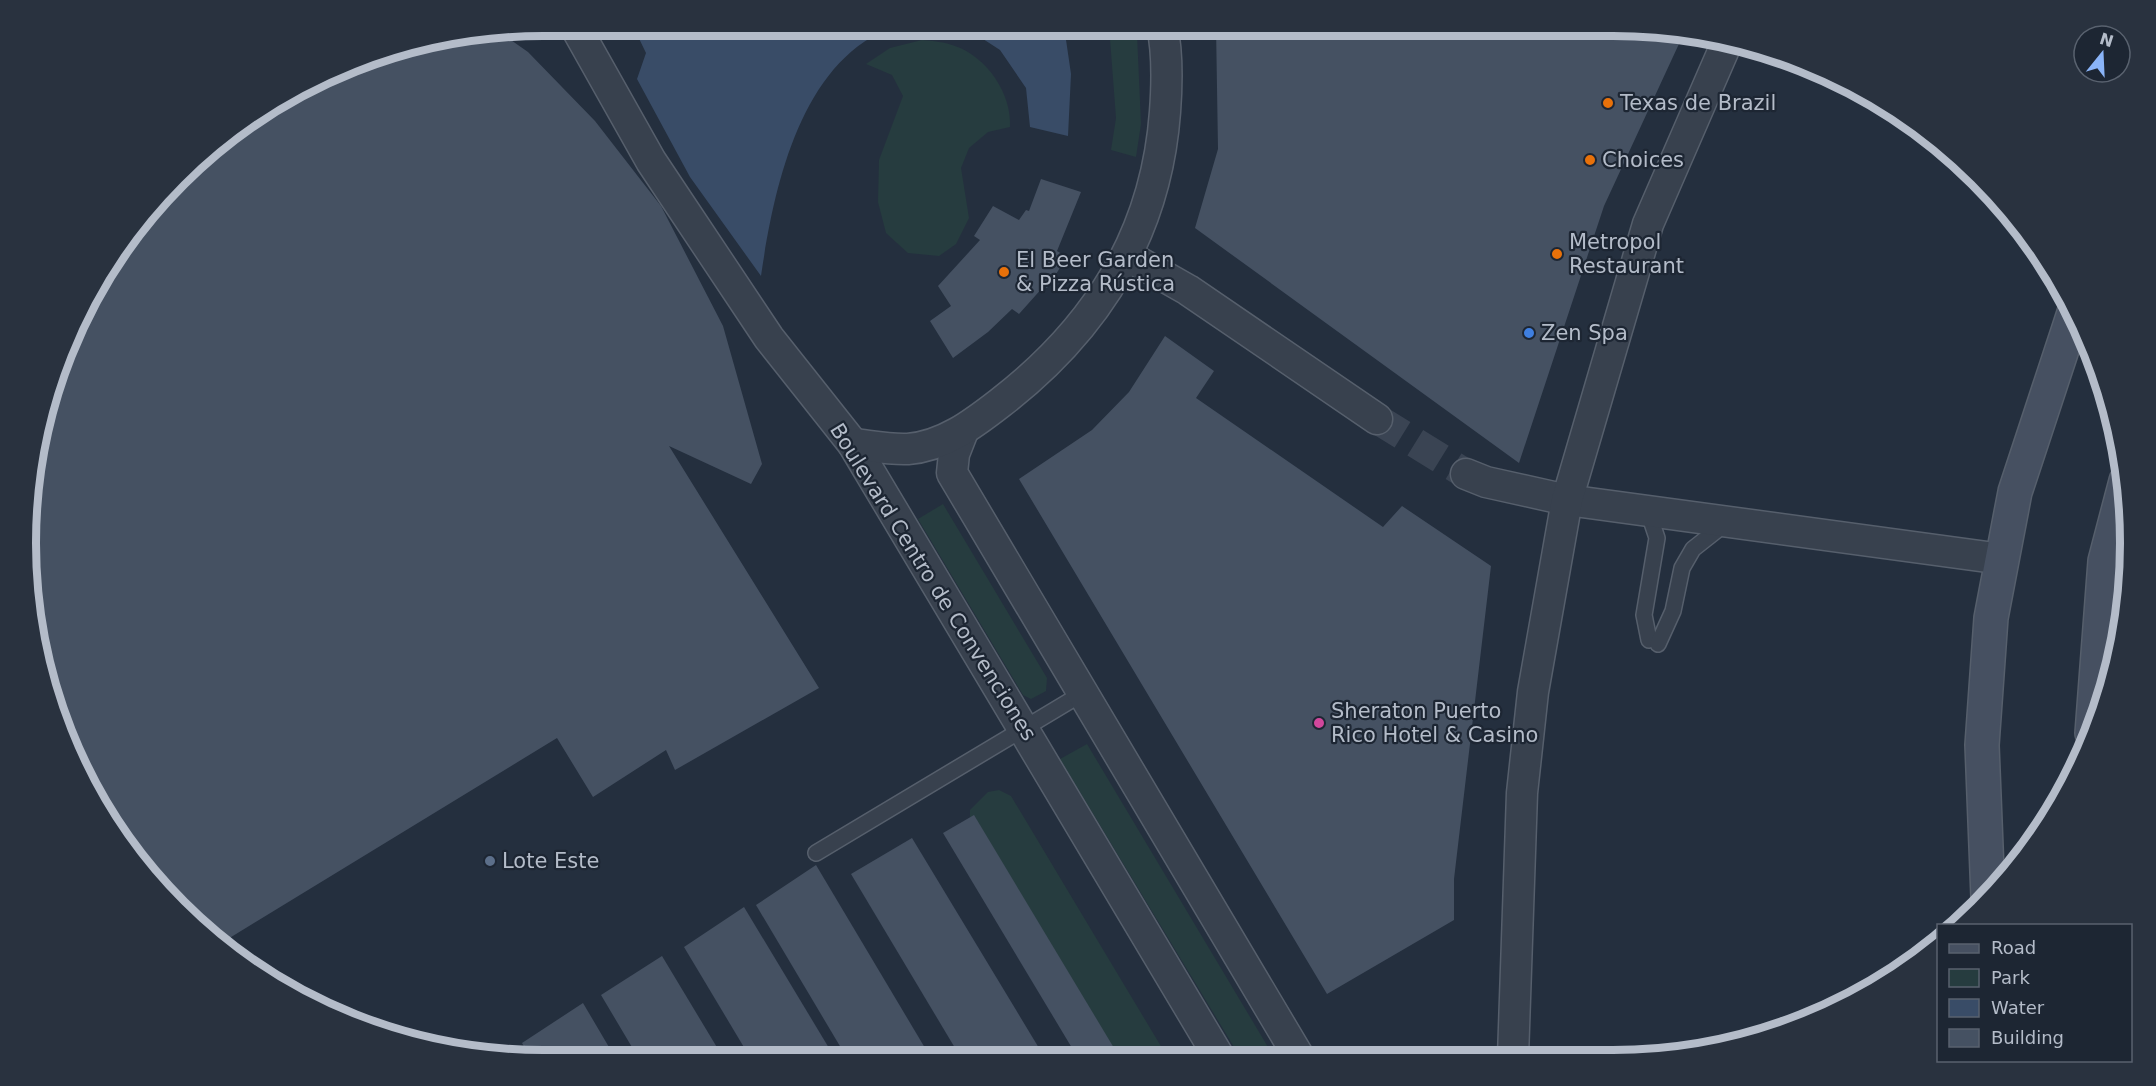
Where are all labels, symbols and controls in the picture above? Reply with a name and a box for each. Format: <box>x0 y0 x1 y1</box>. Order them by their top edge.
north arrow <box>2072 24 2132 84</box>
text: N <box>2097 29 2116 51</box>
place label: Texas de Brazil <box>1619 91 1776 115</box>
marker: Texas de Brazil <box>1601 96 1615 110</box>
place label: Choices <box>1602 148 1684 172</box>
marker: Choices <box>1583 153 1597 167</box>
place label: Metropol Restaurant <box>1569 230 1684 278</box>
marker: Metropol Restaurant <box>1550 247 1564 261</box>
place label: El Beer Garden & Pizza Rústica <box>1016 248 1175 296</box>
marker: El Beer Garden & Pizza Rústica <box>997 265 1011 279</box>
place label: Zen Spa <box>1541 321 1628 345</box>
marker: Zen Spa <box>1522 326 1536 340</box>
street label: Boulevard Centro de Convenciones <box>825 419 1041 745</box>
place label: Sheraton Puerto Rico Hotel & Casino <box>1331 699 1538 747</box>
marker: Sheraton Puerto Rico Hotel & Casino <box>1312 716 1326 730</box>
place label: Lote Este <box>502 849 599 873</box>
marker: Lote Este <box>483 854 497 868</box>
legend <box>1937 924 2132 1062</box>
text: Road <box>1991 937 2036 958</box>
text: Park <box>1991 967 2030 988</box>
text: Water <box>1991 997 2045 1018</box>
text: Building <box>1991 1027 2064 1048</box>

